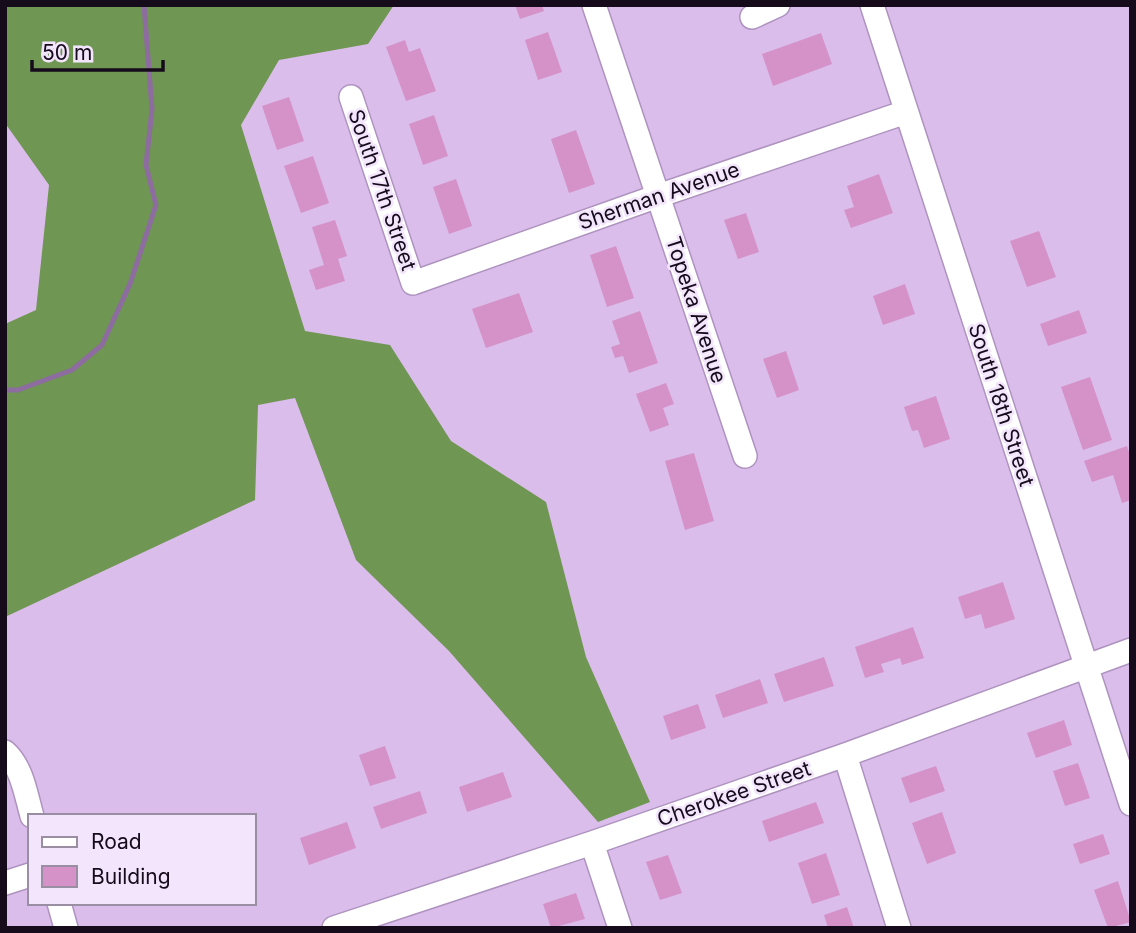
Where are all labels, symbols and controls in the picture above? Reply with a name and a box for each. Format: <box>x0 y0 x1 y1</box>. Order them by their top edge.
scale bar <box>32 28 163 72</box>
text: 50 m <box>42 40 92 65</box>
street label: South 17th Street <box>343 106 422 274</box>
street label: Sherman Avenue <box>575 156 743 235</box>
street label: Topeka Avenue <box>661 233 732 386</box>
street label: South 18th Street <box>963 320 1040 490</box>
street label: Cherokee Street <box>654 755 814 832</box>
legend <box>28 814 256 905</box>
text: Road <box>91 829 142 854</box>
text: Building <box>91 864 171 889</box>

